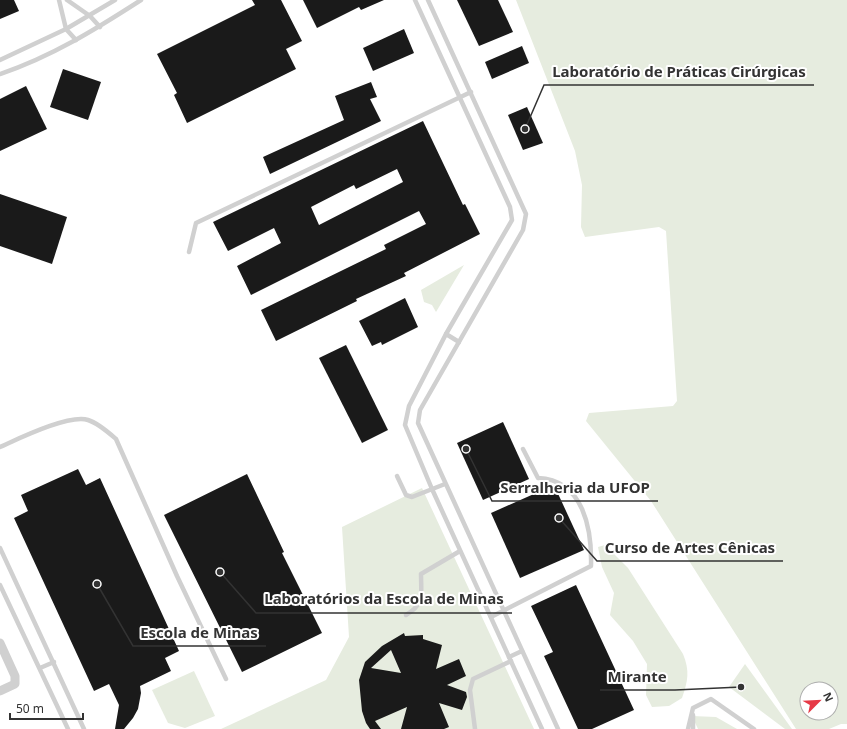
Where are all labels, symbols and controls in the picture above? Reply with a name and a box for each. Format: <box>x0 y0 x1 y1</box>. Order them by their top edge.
callout: Laboratório de Práticas Cirúrgicas <box>544 58 814 85</box>
text: Laboratório de Práticas Cirúrgicas <box>552 61 806 81</box>
callout: Serralheria da UFOP <box>492 474 658 501</box>
text: Serralheria da UFOP <box>500 477 650 497</box>
callout: Curso de Artes Cênicas <box>597 534 783 561</box>
text: Curso de Artes Cênicas <box>605 537 775 557</box>
callout: Laboratórios da Escola de Minas <box>256 586 512 613</box>
text: Laboratórios da Escola de Minas <box>264 588 504 608</box>
callout: Escola de Minas <box>133 619 266 646</box>
text: Escola de Minas <box>140 622 258 642</box>
callout: Mirante <box>600 663 675 690</box>
text: Mirante <box>607 666 667 686</box>
north arrow <box>799 681 839 721</box>
text: N <box>820 690 837 704</box>
scale bar <box>10 695 83 721</box>
text: 50 m <box>16 700 44 717</box>

